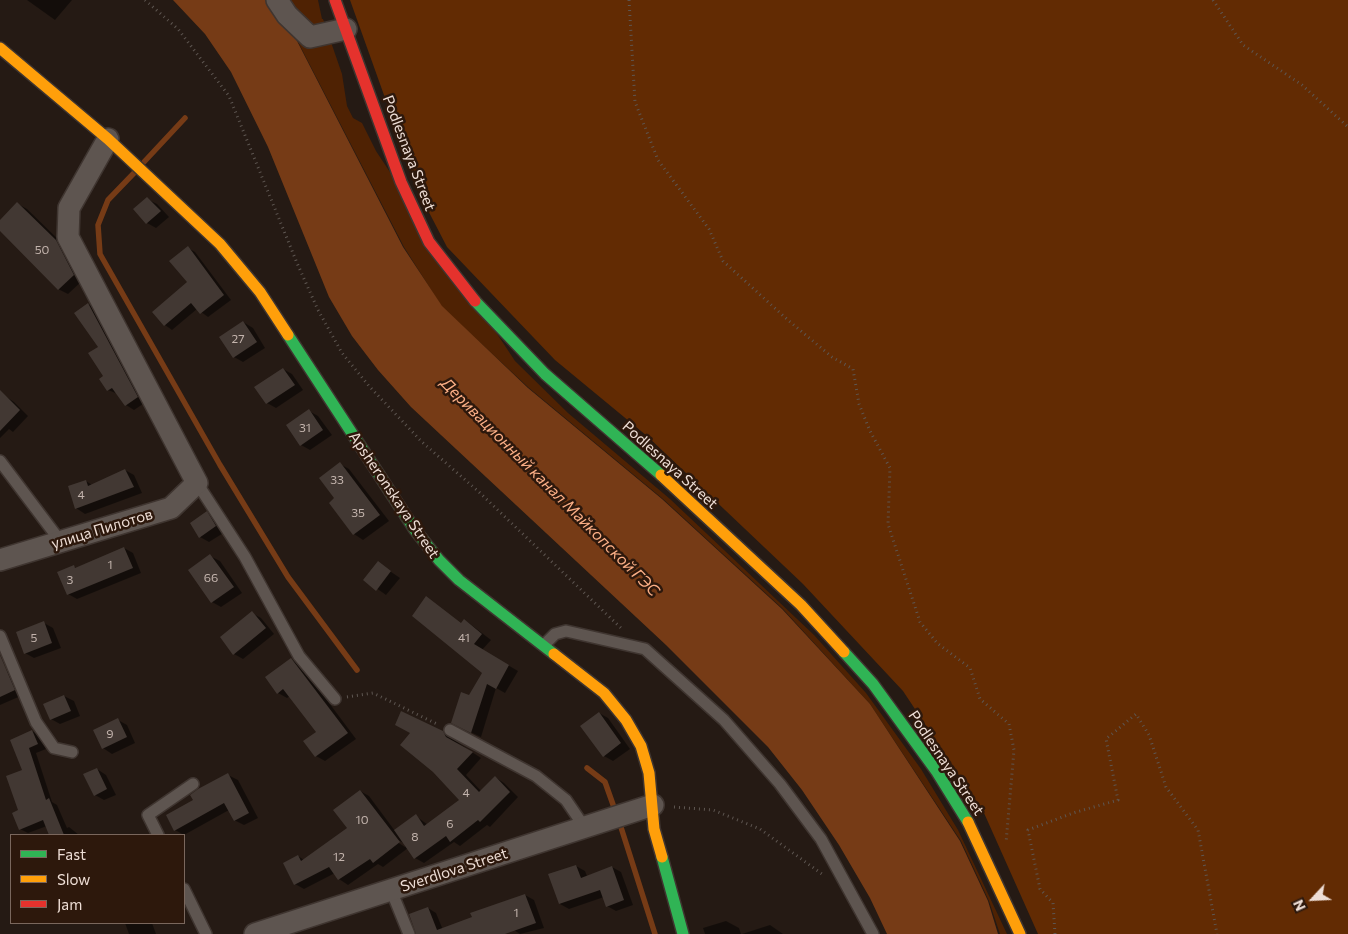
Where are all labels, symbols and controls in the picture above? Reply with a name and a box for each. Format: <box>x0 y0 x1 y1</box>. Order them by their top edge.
street label: Podlesnaya Street <box>379 93 439 213</box>
house number: 50 <box>35 243 49 257</box>
house number: 27 <box>232 332 244 346</box>
water label: Деривационный канал Майкопской ГЭС <box>437 374 663 600</box>
street label: Podlesnaya Street <box>619 417 721 513</box>
house number: 31 <box>299 421 311 435</box>
street label: Apsheronskaya Street <box>345 428 443 562</box>
house number: 33 <box>330 473 344 487</box>
house number: 4 <box>77 488 85 502</box>
street label: улица Пилотов <box>49 505 155 553</box>
house number: 35 <box>351 506 365 520</box>
house number: 1 <box>107 558 113 572</box>
house number: 66 <box>204 571 218 585</box>
house number: 3 <box>67 573 73 587</box>
house number: 5 <box>31 631 37 645</box>
house number: 41 <box>458 631 470 645</box>
street label: Podlesnaya Street <box>904 707 988 819</box>
house number: 9 <box>106 727 114 741</box>
house number: 4 <box>462 786 470 800</box>
house number: 10 <box>356 813 368 827</box>
house number: 6 <box>446 817 454 831</box>
house number: 8 <box>411 830 419 844</box>
legend <box>10 834 185 924</box>
street label: Sverdlova Street <box>398 844 510 896</box>
text: Fast <box>57 845 86 863</box>
house number: 12 <box>333 850 345 864</box>
text: Slow <box>57 870 90 888</box>
north arrow <box>1288 874 1338 924</box>
text: Jam <box>57 895 82 913</box>
text: N <box>1289 897 1309 914</box>
house number: 1 <box>513 906 519 920</box>

